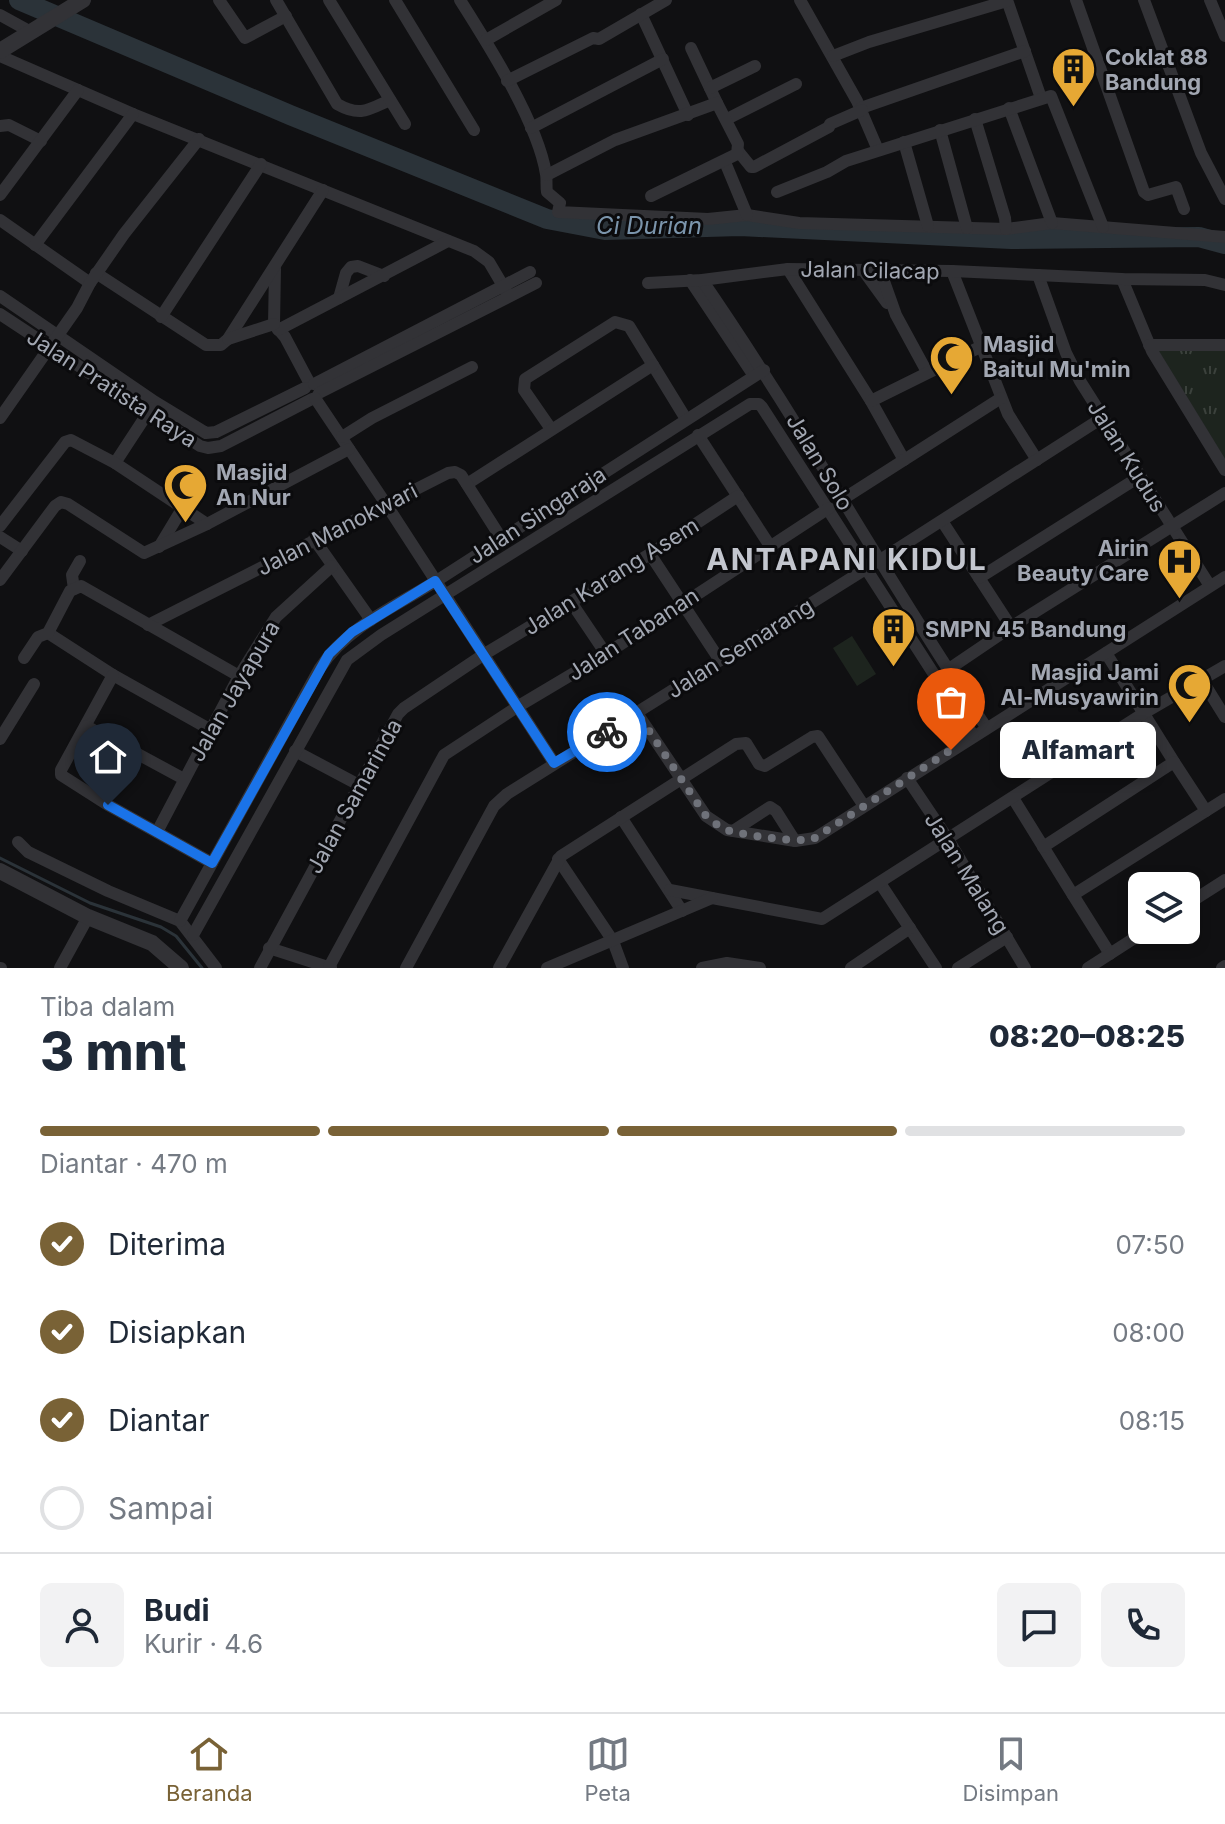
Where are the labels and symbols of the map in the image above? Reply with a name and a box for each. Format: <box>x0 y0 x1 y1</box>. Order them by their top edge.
place label: Coklat 88 Bandung <box>1105 44 1208 95</box>
building icon: Coklat 88 Bandung <box>1050 46 1098 109</box>
water label: Ci Durian <box>596 211 702 240</box>
street label: Jalan Cilacap <box>800 256 940 284</box>
street label: Jalan Pratista Raya <box>22 323 202 453</box>
place label: Masjid Baitul Mu'min <box>983 331 1131 382</box>
mosque icon: Masjid Baitul Mu'min <box>928 333 976 396</box>
street label: Jalan Kudus <box>1082 395 1172 517</box>
street label: Jalan Solo <box>781 409 859 515</box>
place label: Masjid An Nur <box>216 459 291 510</box>
mosque icon: Masjid An Nur <box>161 461 209 524</box>
street label: Jalan Singaraja <box>464 461 610 569</box>
street label: Jalan Manokwari <box>252 477 422 581</box>
street label: Jalan Karang Asem <box>519 512 703 640</box>
place label: Airin Beauty Care <box>1017 535 1149 586</box>
hospital icon: Airin Beauty Care <box>1156 537 1204 600</box>
district label: ANTAPANI KIDUL <box>706 541 988 577</box>
street label: Jalan Tabanan <box>563 582 703 686</box>
street label: Jalan Semarang <box>662 593 818 703</box>
building icon: SMPN 45 Bandung <box>870 605 918 668</box>
street label: Jalan Jayapura <box>183 616 285 766</box>
place label: SMPN 45 Bandung <box>925 616 1126 642</box>
place label: Masjid Jami Al-Musyawirin <box>1001 659 1159 710</box>
mosque icon: Masjid Jami Al-Musyawirin <box>1166 661 1214 724</box>
pin <box>917 668 985 750</box>
courier <box>567 692 647 772</box>
street label: Jalan Samarinda <box>301 714 407 878</box>
callout: Alfamart <box>999 722 1155 778</box>
pin <box>74 723 142 805</box>
street label: Jalan Malang <box>919 808 1015 938</box>

